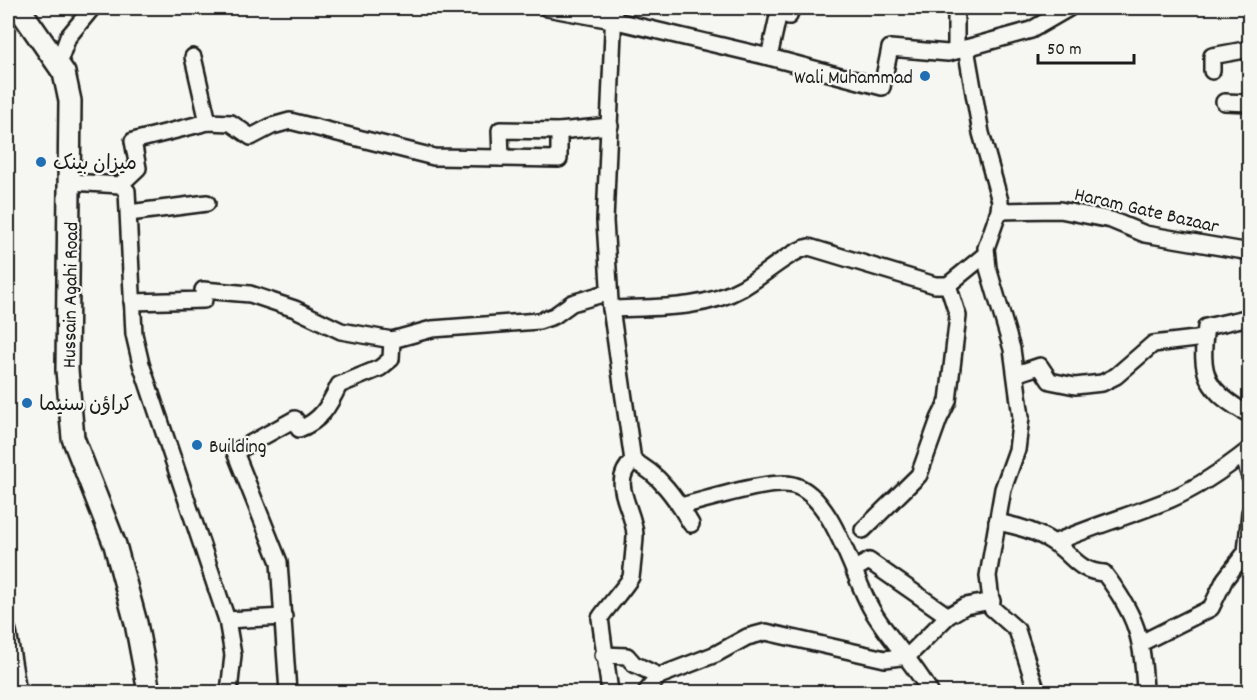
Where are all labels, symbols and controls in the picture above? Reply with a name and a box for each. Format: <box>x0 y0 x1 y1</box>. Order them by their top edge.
scale bar <box>1038 27 1134 65</box>
text: 50 m <box>1047 38 1082 63</box>
place label: Wali Muhammad <box>794 65 913 93</box>
marker: Wali Muhammad <box>918 69 932 83</box>
place label: میزان بینک <box>53 151 137 179</box>
marker: میزان بینک <box>34 155 48 169</box>
street label: Haram Gate Bazaar <box>1071 182 1222 242</box>
street label: Hussain Agahi Road <box>57 222 87 368</box>
place label: کراؤن سنیما <box>39 392 133 420</box>
marker: کراؤن سنیما <box>20 396 34 410</box>
place label: Building <box>209 434 267 462</box>
marker: Building <box>190 438 204 452</box>

